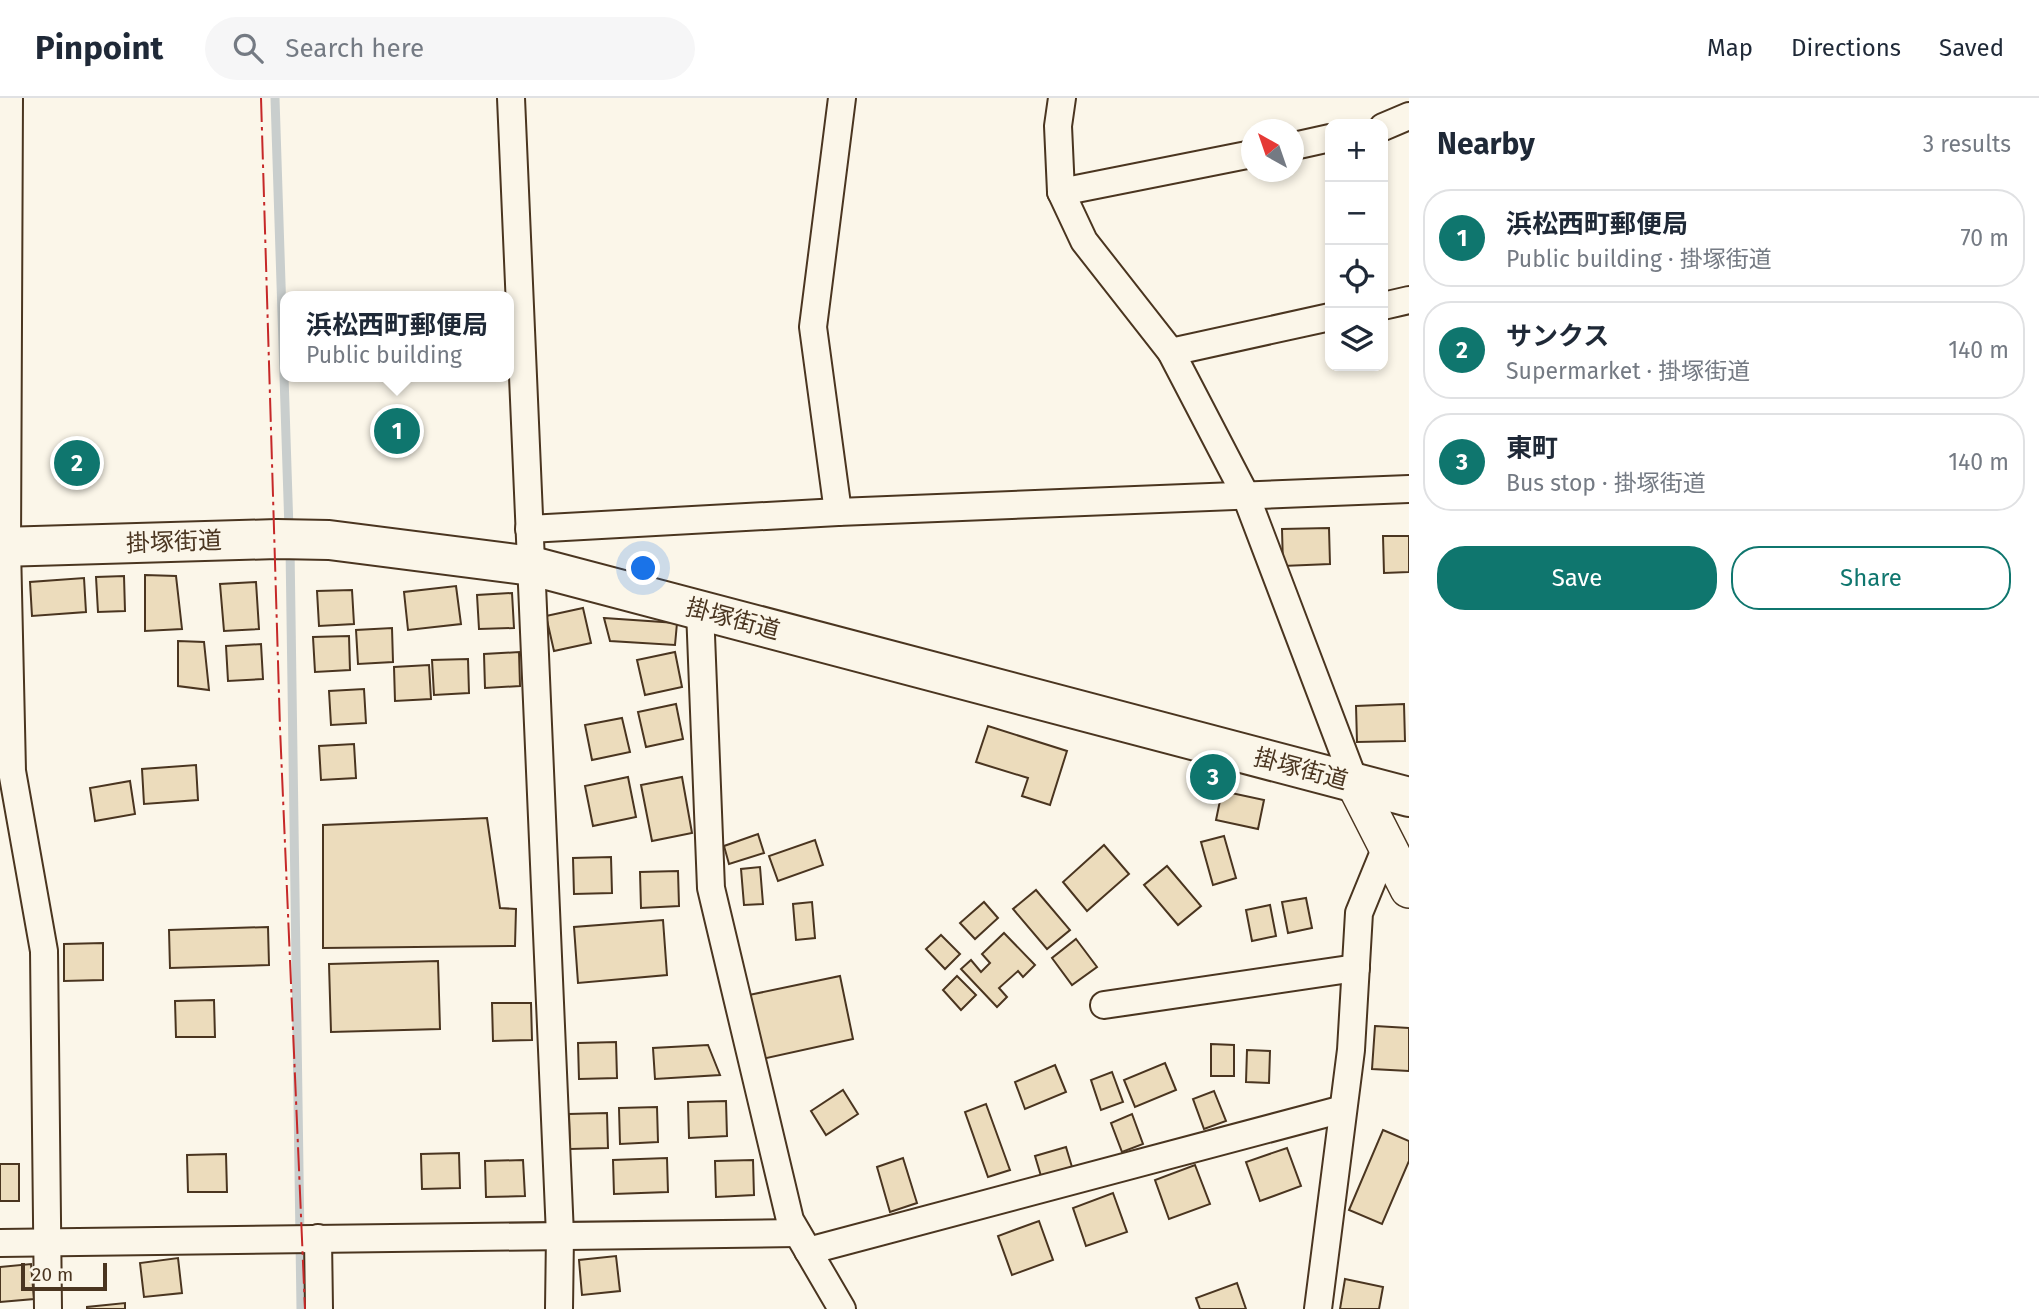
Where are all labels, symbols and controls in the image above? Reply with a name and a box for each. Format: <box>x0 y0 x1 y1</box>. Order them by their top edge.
search box <box>205 17 695 80</box>
text: Pinpoint <box>35 28 163 68</box>
icon: search <box>229 29 267 67</box>
text: Search here <box>285 33 424 64</box>
text: Map <box>1707 34 1753 62</box>
text: Directions <box>1791 34 1901 62</box>
text: Saved <box>1939 34 2004 62</box>
north arrow <box>1241 119 1304 182</box>
map controls <box>1325 119 1388 371</box>
button: + <box>1325 119 1388 182</box>
text: Nearby <box>1437 126 1535 162</box>
text: 3 results <box>1923 130 2011 158</box>
button: − <box>1325 182 1388 245</box>
text: 浜松西町郵便局 <box>1506 209 1688 240</box>
text: 1 <box>1457 224 1467 252</box>
text: 70 m <box>1960 224 2009 252</box>
button: locate <box>1325 245 1388 308</box>
text: Public building · 掛塚街道 <box>1506 245 1772 273</box>
popup <box>280 291 514 382</box>
button: layers <box>1325 308 1388 371</box>
text: 浜松西町郵便局 <box>306 310 488 341</box>
text: サンクス <box>1506 321 1609 352</box>
text: 2 <box>1456 336 1468 364</box>
text: 140 m <box>1948 336 2009 364</box>
text: Public building <box>306 341 462 369</box>
text: Supermarket · 掛塚街道 <box>1506 357 1750 385</box>
pin: 1 <box>374 405 420 457</box>
text: 東町 <box>1506 433 1558 464</box>
pin: 2 <box>54 437 100 489</box>
text: 3 <box>1456 448 1468 476</box>
text: 140 m <box>1948 448 2009 476</box>
text: Bus stop · 掛塚街道 <box>1506 469 1706 497</box>
street label: 掛塚街道 <box>126 526 222 558</box>
button: Save <box>1437 546 1717 610</box>
button: Share <box>1731 546 2011 610</box>
your location <box>626 551 660 585</box>
street label: 掛塚街道 <box>683 593 783 645</box>
street label: 掛塚街道 <box>1251 743 1351 795</box>
pin: 3 <box>1190 751 1236 803</box>
scale bar <box>21 1260 107 1292</box>
text: 20 m <box>32 1263 73 1286</box>

